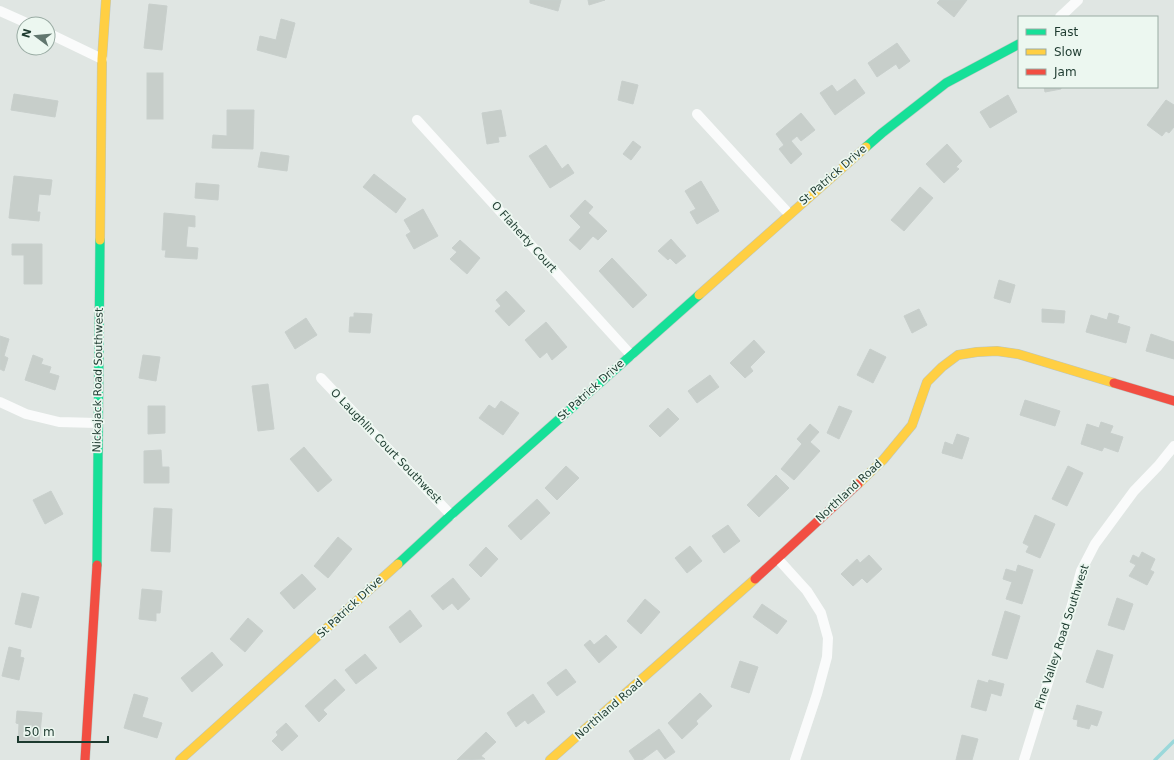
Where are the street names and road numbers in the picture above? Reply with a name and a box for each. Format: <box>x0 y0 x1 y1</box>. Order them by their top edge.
street label: St Patrick Drive <box>797 142 869 208</box>
street label: O Flaherty Court <box>489 199 560 276</box>
street label: Nickajack Road Southwest <box>90 307 106 453</box>
street label: St Patrick Drive <box>555 357 627 423</box>
street label: O Laughlin Court Southwest <box>328 386 445 506</box>
street label: Northland Road <box>813 457 885 525</box>
street label: Pine Valley Road Southwest <box>1032 562 1092 711</box>
street label: St Patrick Drive <box>315 573 386 641</box>
street label: Northland Road <box>572 676 646 742</box>

